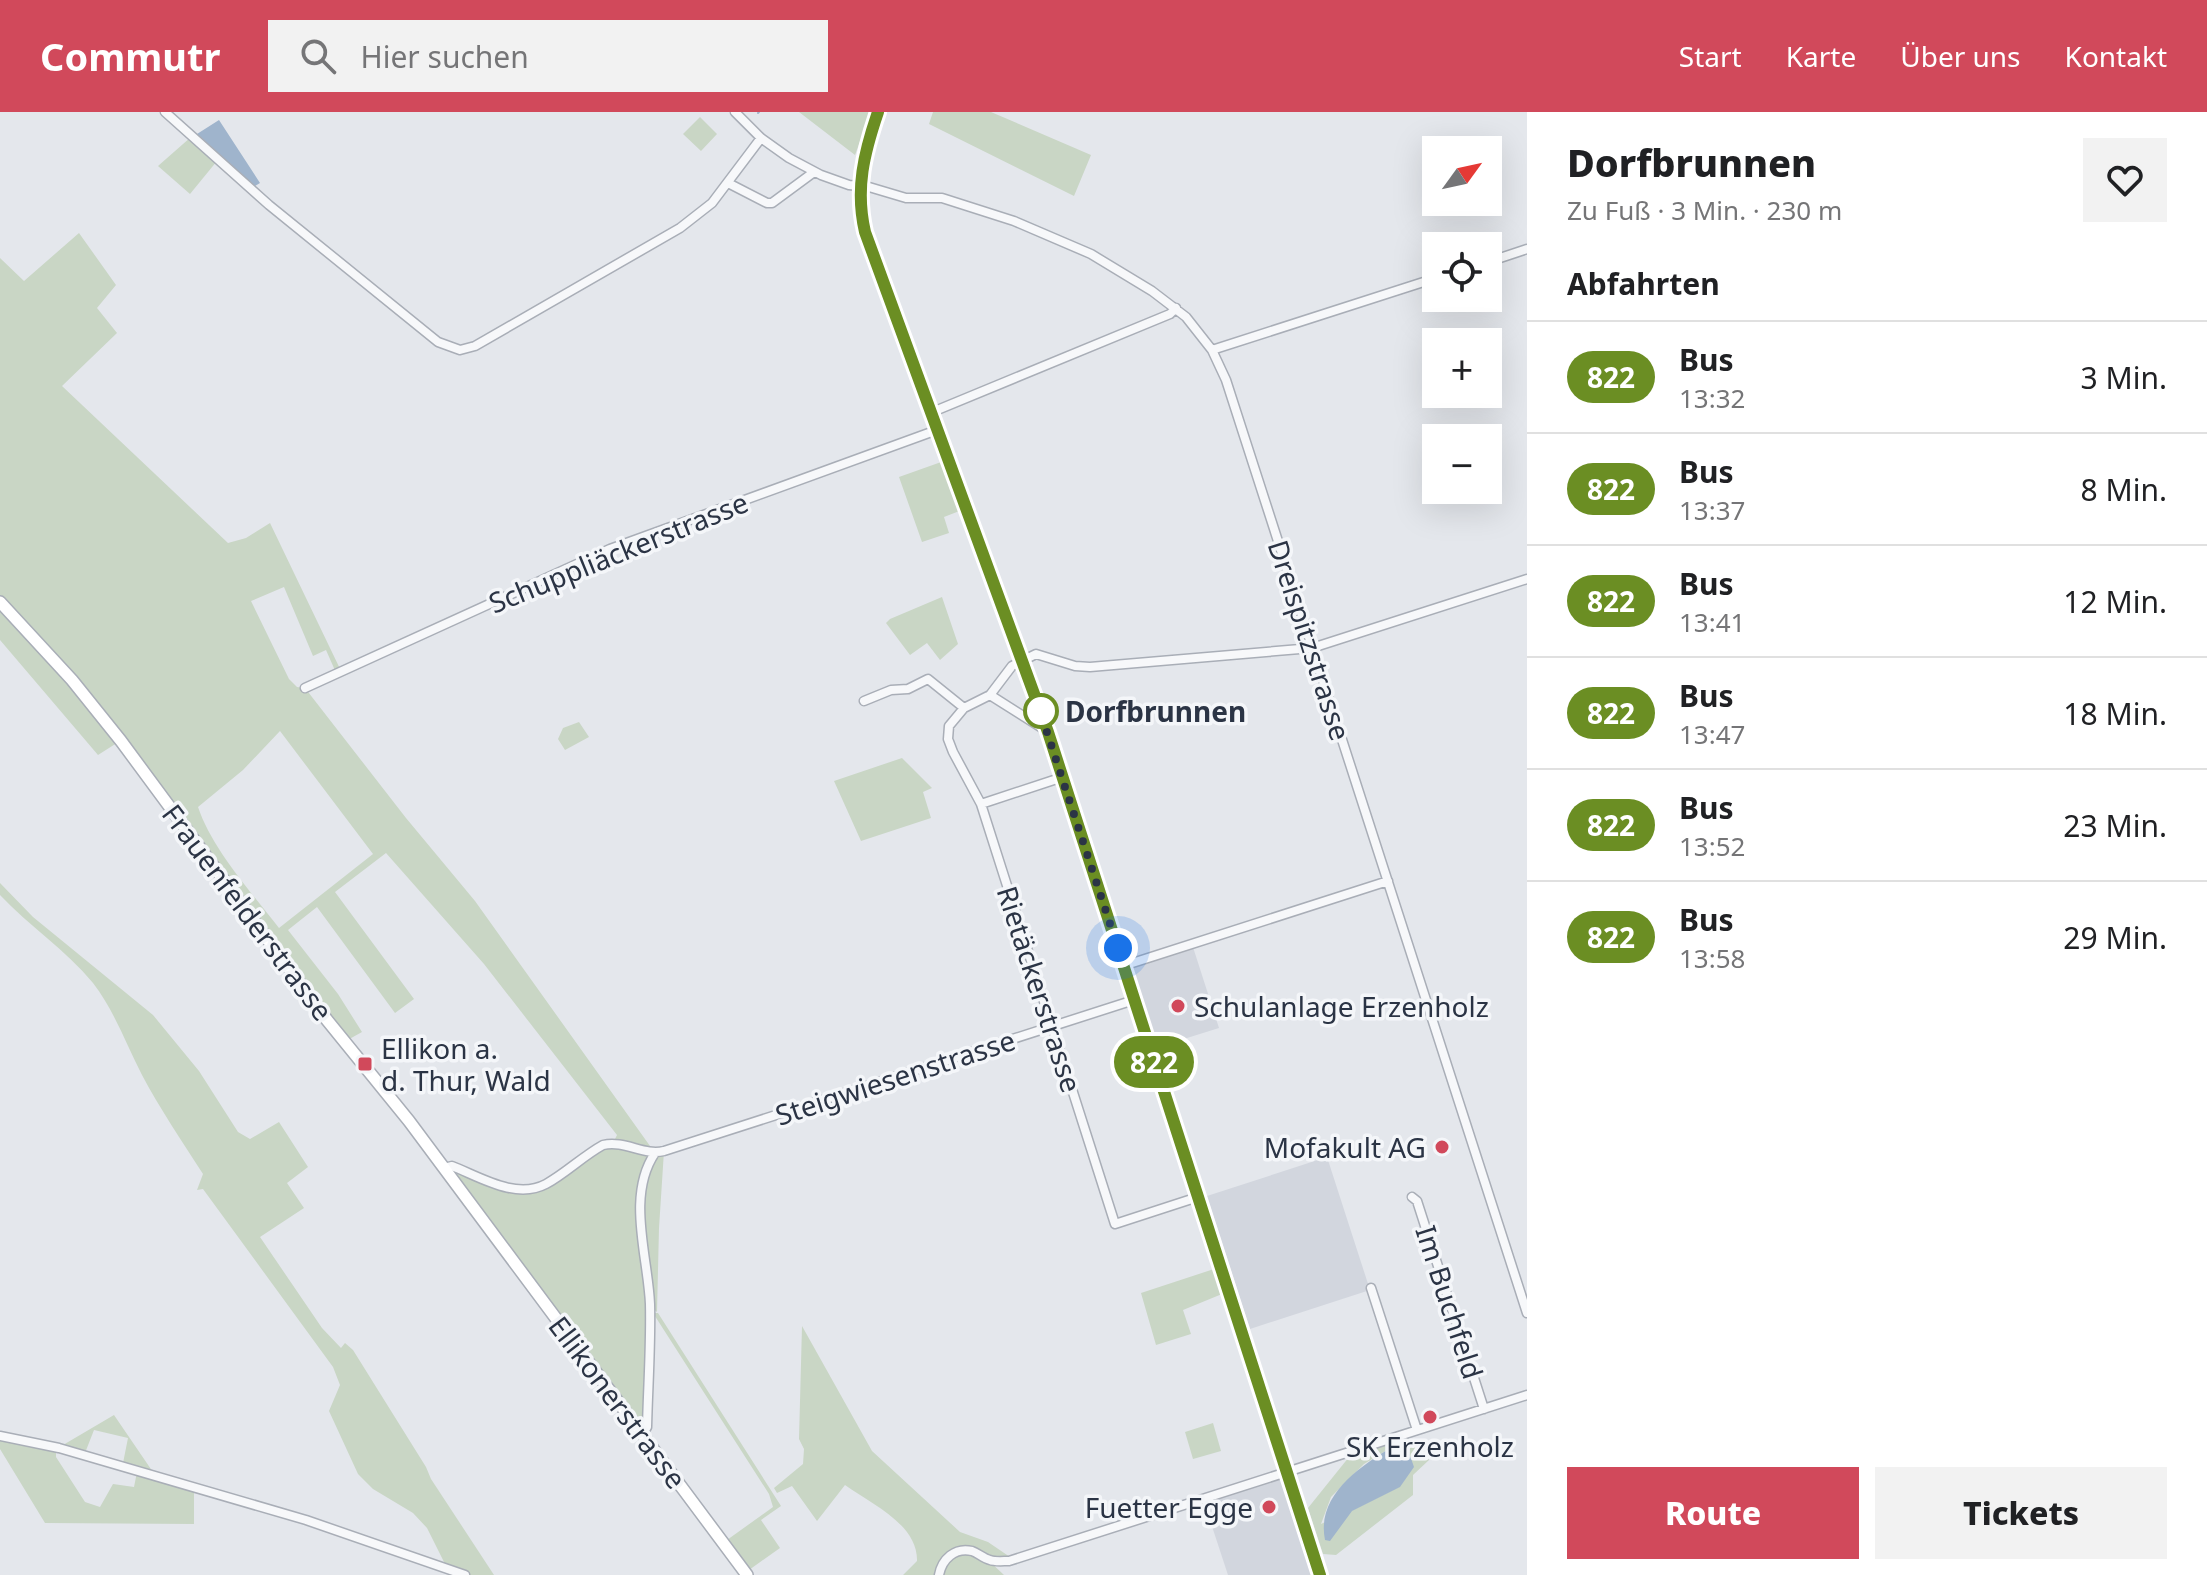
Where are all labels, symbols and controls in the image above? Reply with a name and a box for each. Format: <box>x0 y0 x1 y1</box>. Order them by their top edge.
search box <box>268 20 828 92</box>
text: Commutr <box>40 30 220 82</box>
icon: search <box>296 34 340 78</box>
text: Hier suchen <box>360 36 529 77</box>
text: Start <box>1679 37 1742 75</box>
text: Karte <box>1786 37 1856 75</box>
text: Über uns <box>1900 37 2021 75</box>
text: Kontakt <box>2065 37 2167 75</box>
north arrow <box>1422 136 1502 216</box>
map controls <box>1422 136 1502 504</box>
text: Dorfbrunnen <box>1567 136 1816 188</box>
button: heart <box>2083 138 2167 222</box>
text: Zu Fuß · 3 Min. · 230 m <box>1567 192 1842 228</box>
button: locate <box>1422 232 1502 312</box>
text: Abfahrten <box>1567 263 1720 304</box>
button: + <box>1422 328 1502 408</box>
text: Bus <box>1679 339 1734 380</box>
text: 3 Min. <box>2081 357 2167 398</box>
text: 822 <box>1587 358 1635 396</box>
text: 13:32 <box>1679 380 1745 416</box>
button: − <box>1422 424 1502 504</box>
text: Bus <box>1679 451 1734 492</box>
text: 8 Min. <box>2081 469 2167 510</box>
text: 822 <box>1587 470 1635 508</box>
street label: Schuppliäckerstrasse <box>483 483 753 621</box>
text: 13:37 <box>1679 492 1745 528</box>
street label: Dreispitzstrasse <box>1260 535 1360 745</box>
text: Bus <box>1679 563 1734 604</box>
text: 12 Min. <box>2063 581 2167 622</box>
text: 822 <box>1587 582 1635 620</box>
text: 13:41 <box>1679 604 1745 640</box>
text: Bus <box>1679 675 1734 716</box>
place label: Dorfbrunnen <box>1065 692 1246 730</box>
text: 18 Min. <box>2063 693 2167 734</box>
marker: Dorfbrunnen <box>1024 694 1058 728</box>
text: 822 <box>1587 694 1635 732</box>
text: 13:47 <box>1679 716 1745 752</box>
text: Bus <box>1679 787 1734 828</box>
street label: Frauenfelderstrasse <box>154 796 342 1028</box>
text: 23 Min. <box>2063 805 2167 846</box>
text: 822 <box>1587 806 1635 844</box>
text: 13:52 <box>1679 828 1745 864</box>
street label: Rietäckerstrasse <box>989 881 1091 1097</box>
text: Bus <box>1679 899 1734 940</box>
text: 29 Min. <box>2063 917 2167 958</box>
text: 822 <box>1587 918 1635 956</box>
your location <box>1098 928 1138 968</box>
text: 13:58 <box>1679 940 1745 976</box>
place label: Schulanlage Erzenholz <box>1194 987 1489 1025</box>
marker: Schulanlage Erzenholz <box>1169 997 1187 1015</box>
street label: Steigwiesenstrasse <box>770 1020 1020 1134</box>
place label: Ellikon a. d. Thur, Wald <box>381 1029 551 1099</box>
line badge: 822 <box>1108 1036 1200 1088</box>
text: 822 <box>1130 1043 1178 1081</box>
marker: Ellikon a. d. Thur, Wald <box>356 1055 374 1073</box>
place label: Mofakult AG <box>1264 1128 1426 1166</box>
marker: Mofakult AG <box>1433 1138 1451 1156</box>
street label: Im Buchfeld <box>1407 1220 1493 1384</box>
street label: Ellikonerstrasse <box>541 1308 695 1496</box>
marker: SK Erzenholz <box>1421 1408 1439 1426</box>
place label: SK Erzenholz <box>1346 1427 1514 1465</box>
button: Route <box>1567 1467 1859 1559</box>
button: Tickets <box>1875 1467 2167 1559</box>
place label: Fuetter Egge <box>1085 1488 1253 1526</box>
marker: Fuetter Egge <box>1260 1498 1278 1516</box>

